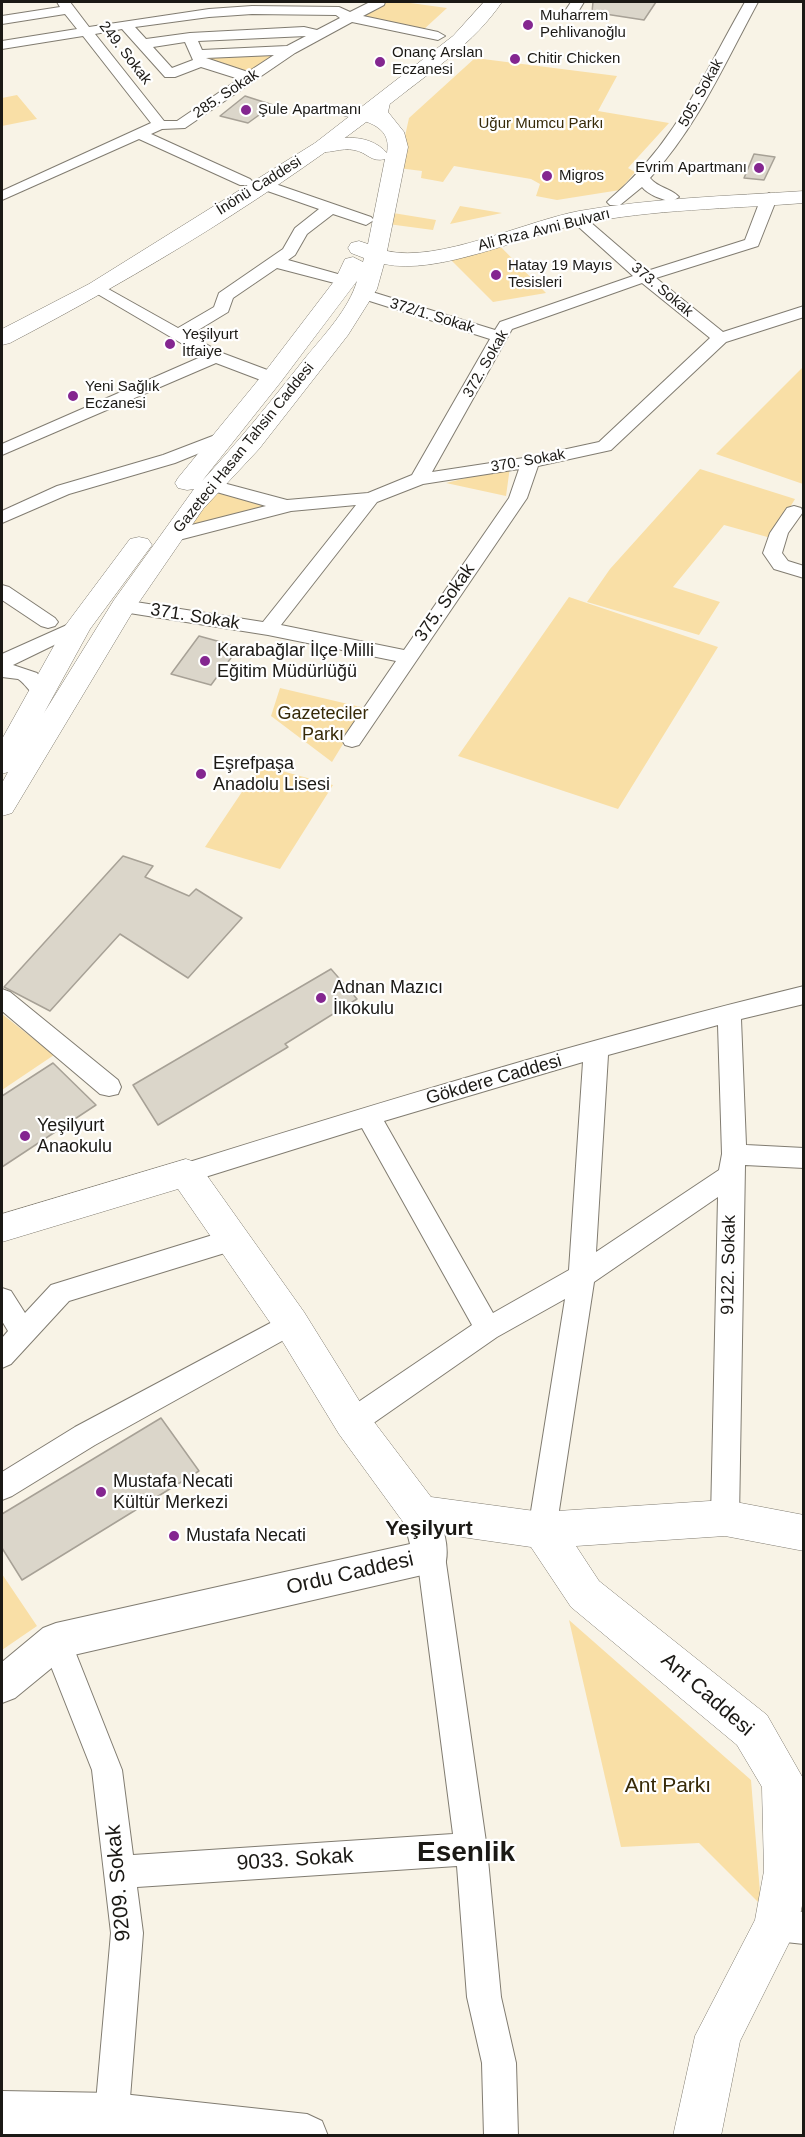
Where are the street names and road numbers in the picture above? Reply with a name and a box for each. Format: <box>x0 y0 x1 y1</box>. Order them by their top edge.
street label: 249. Sokak <box>95 18 155 88</box>
street label: 505. Sokak <box>675 56 727 130</box>
street label: 285. Sokak <box>190 66 262 122</box>
street label: İnönü Caddesi <box>213 153 305 219</box>
street label: Ali Rıza Avni Bulvarı <box>476 205 612 255</box>
street label: 373. Sokak <box>627 259 697 321</box>
street label: 372/1. Sokak <box>388 295 476 337</box>
street label: 372. Sokak <box>459 327 513 401</box>
street label: Gazeteci Hasan Tahsin Caddesi <box>170 359 318 537</box>
street label: 370. Sokak <box>489 446 567 476</box>
street label: 375. Sokak <box>410 560 480 646</box>
street label: 371. Sokak <box>149 599 241 635</box>
street label: Gökdere Caddesi <box>424 1050 564 1110</box>
street label: 9122. Sokak <box>717 1215 741 1315</box>
street label: Ordu Caddesi <box>284 1547 416 1601</box>
street label: Ant Caddesi <box>656 1648 758 1742</box>
street label: 9209. Sokak <box>101 1824 137 1942</box>
street label: 9033. Sokak <box>236 1843 354 1877</box>

